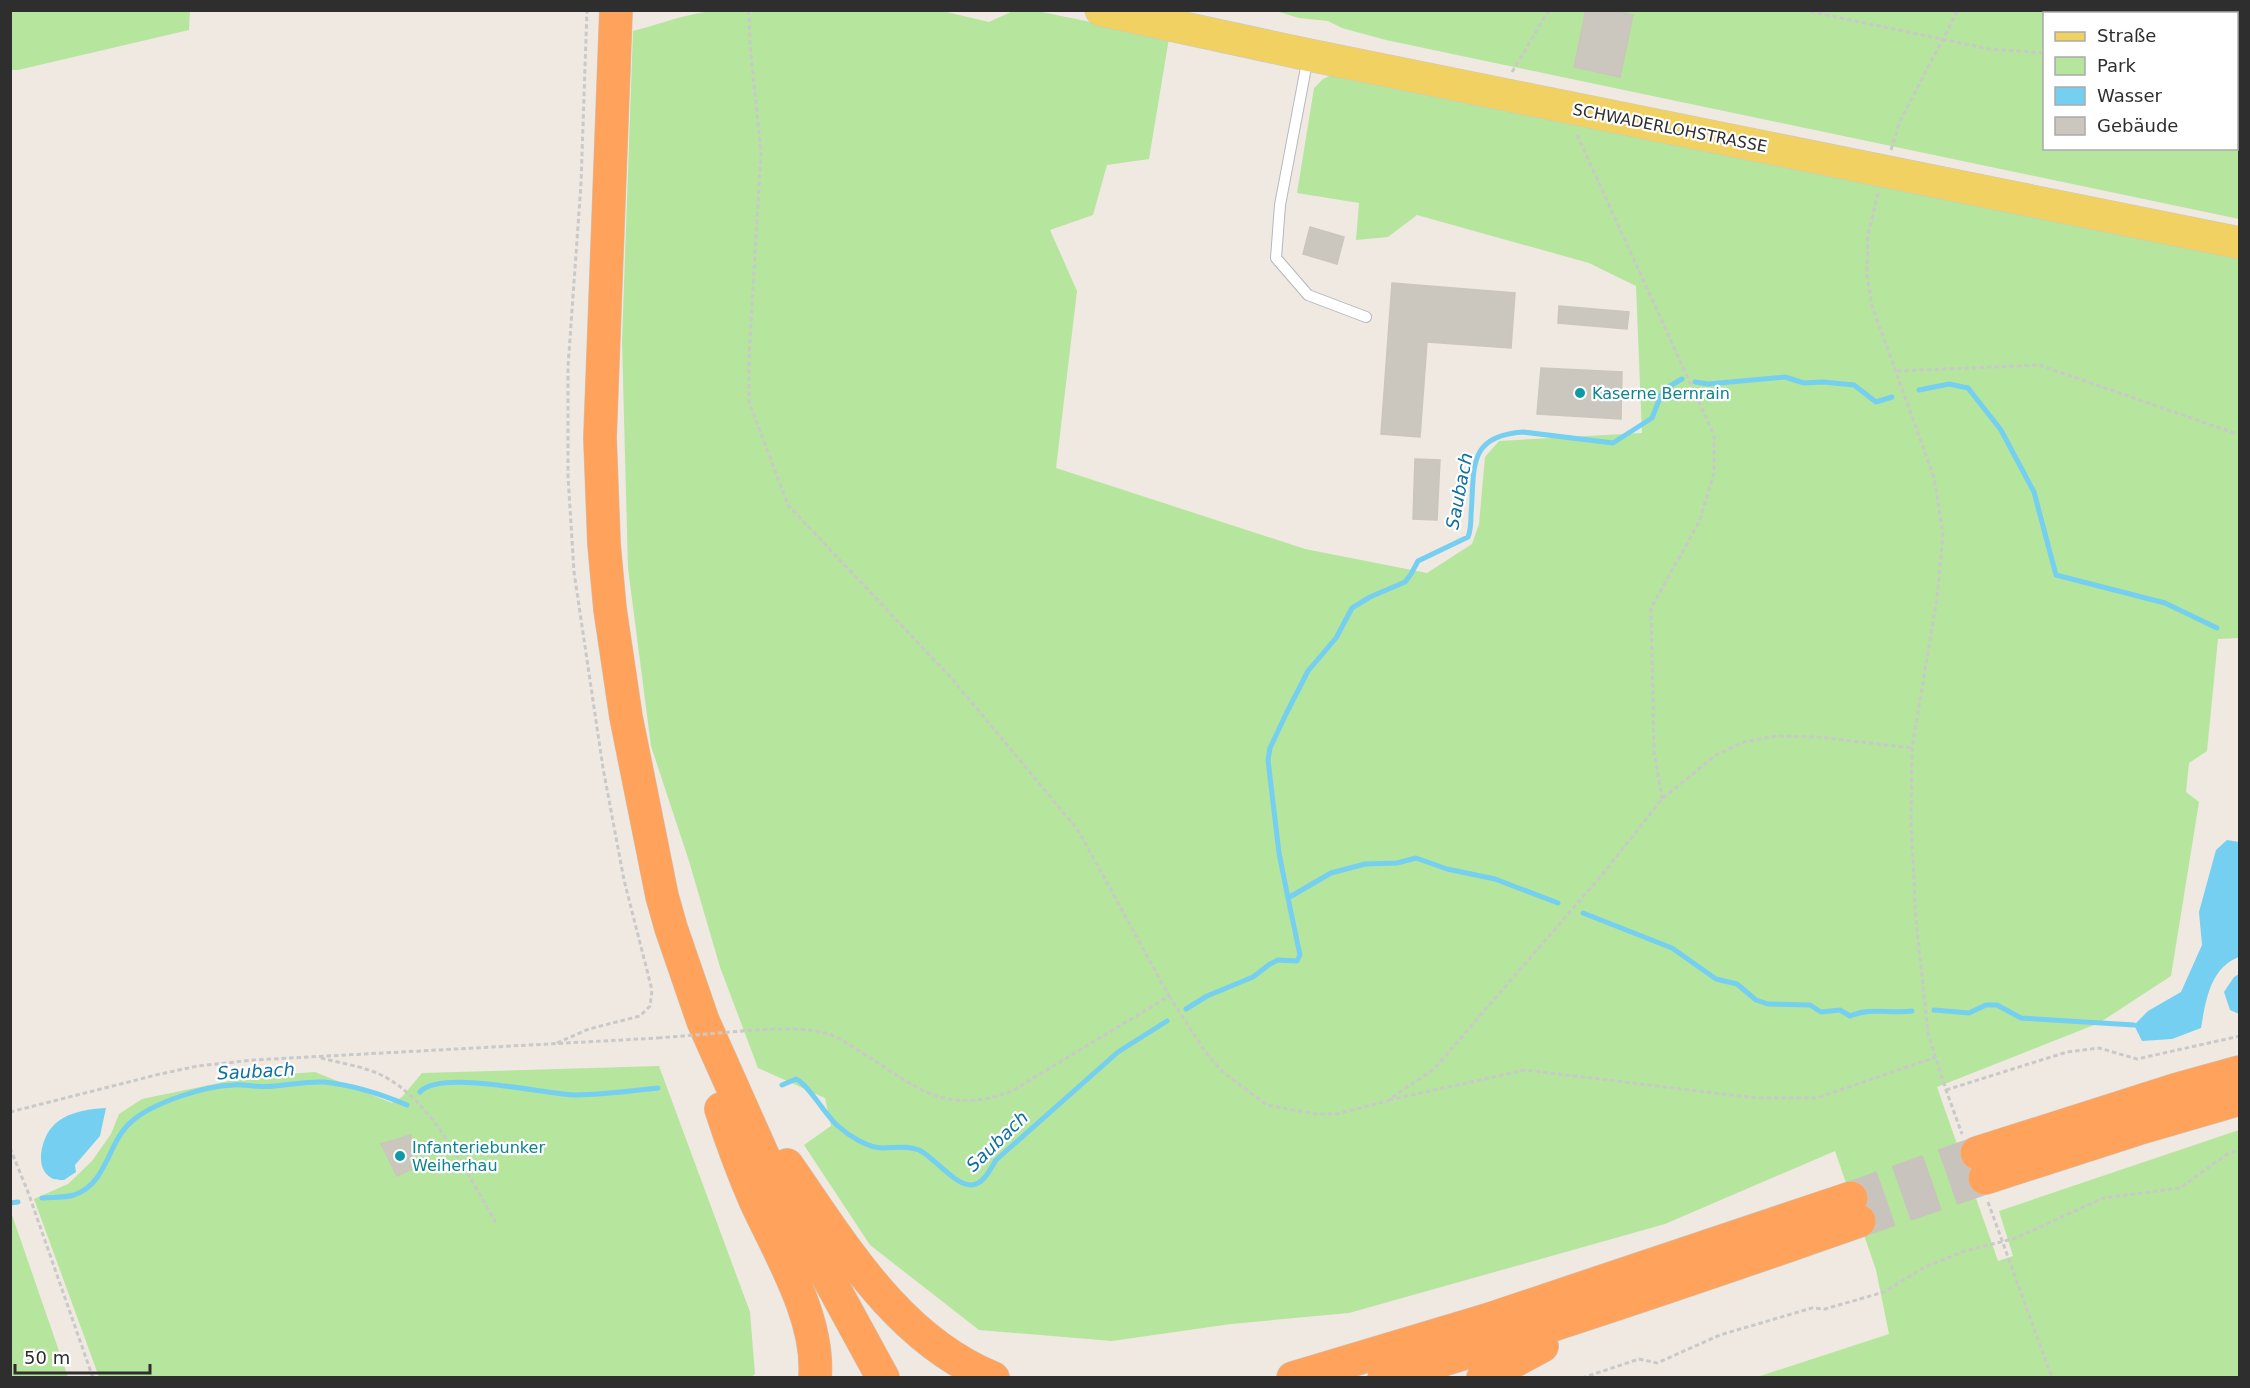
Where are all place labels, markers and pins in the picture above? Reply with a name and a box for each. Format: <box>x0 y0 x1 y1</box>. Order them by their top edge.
place label: Kaserne Bernrain <box>1592 384 1730 403</box>
marker: Kaserne Bernrain <box>1573 386 1587 400</box>
place label: Infanteriebunker Weiherhau <box>412 1138 545 1175</box>
marker: Infanteriebunker Weiherhau <box>393 1149 407 1163</box>

